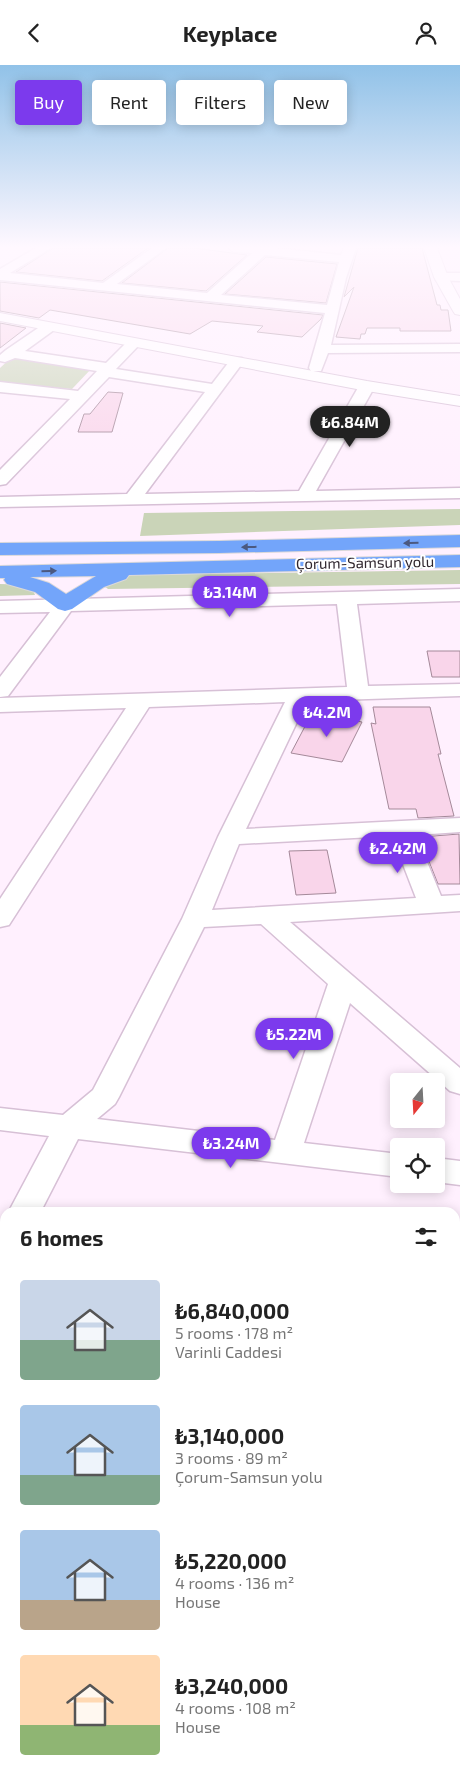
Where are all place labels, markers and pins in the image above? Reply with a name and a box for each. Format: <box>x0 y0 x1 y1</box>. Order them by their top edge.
pin: ₺6.84M <box>309 405 391 448</box>
pin: ₺3.14M <box>189 575 271 618</box>
pin: ₺4.2M <box>292 695 362 738</box>
pin: ₺2.42M <box>357 831 439 874</box>
pin: ₺5.22M <box>253 1017 335 1060</box>
pin: ₺3.24M <box>190 1127 272 1169</box>

